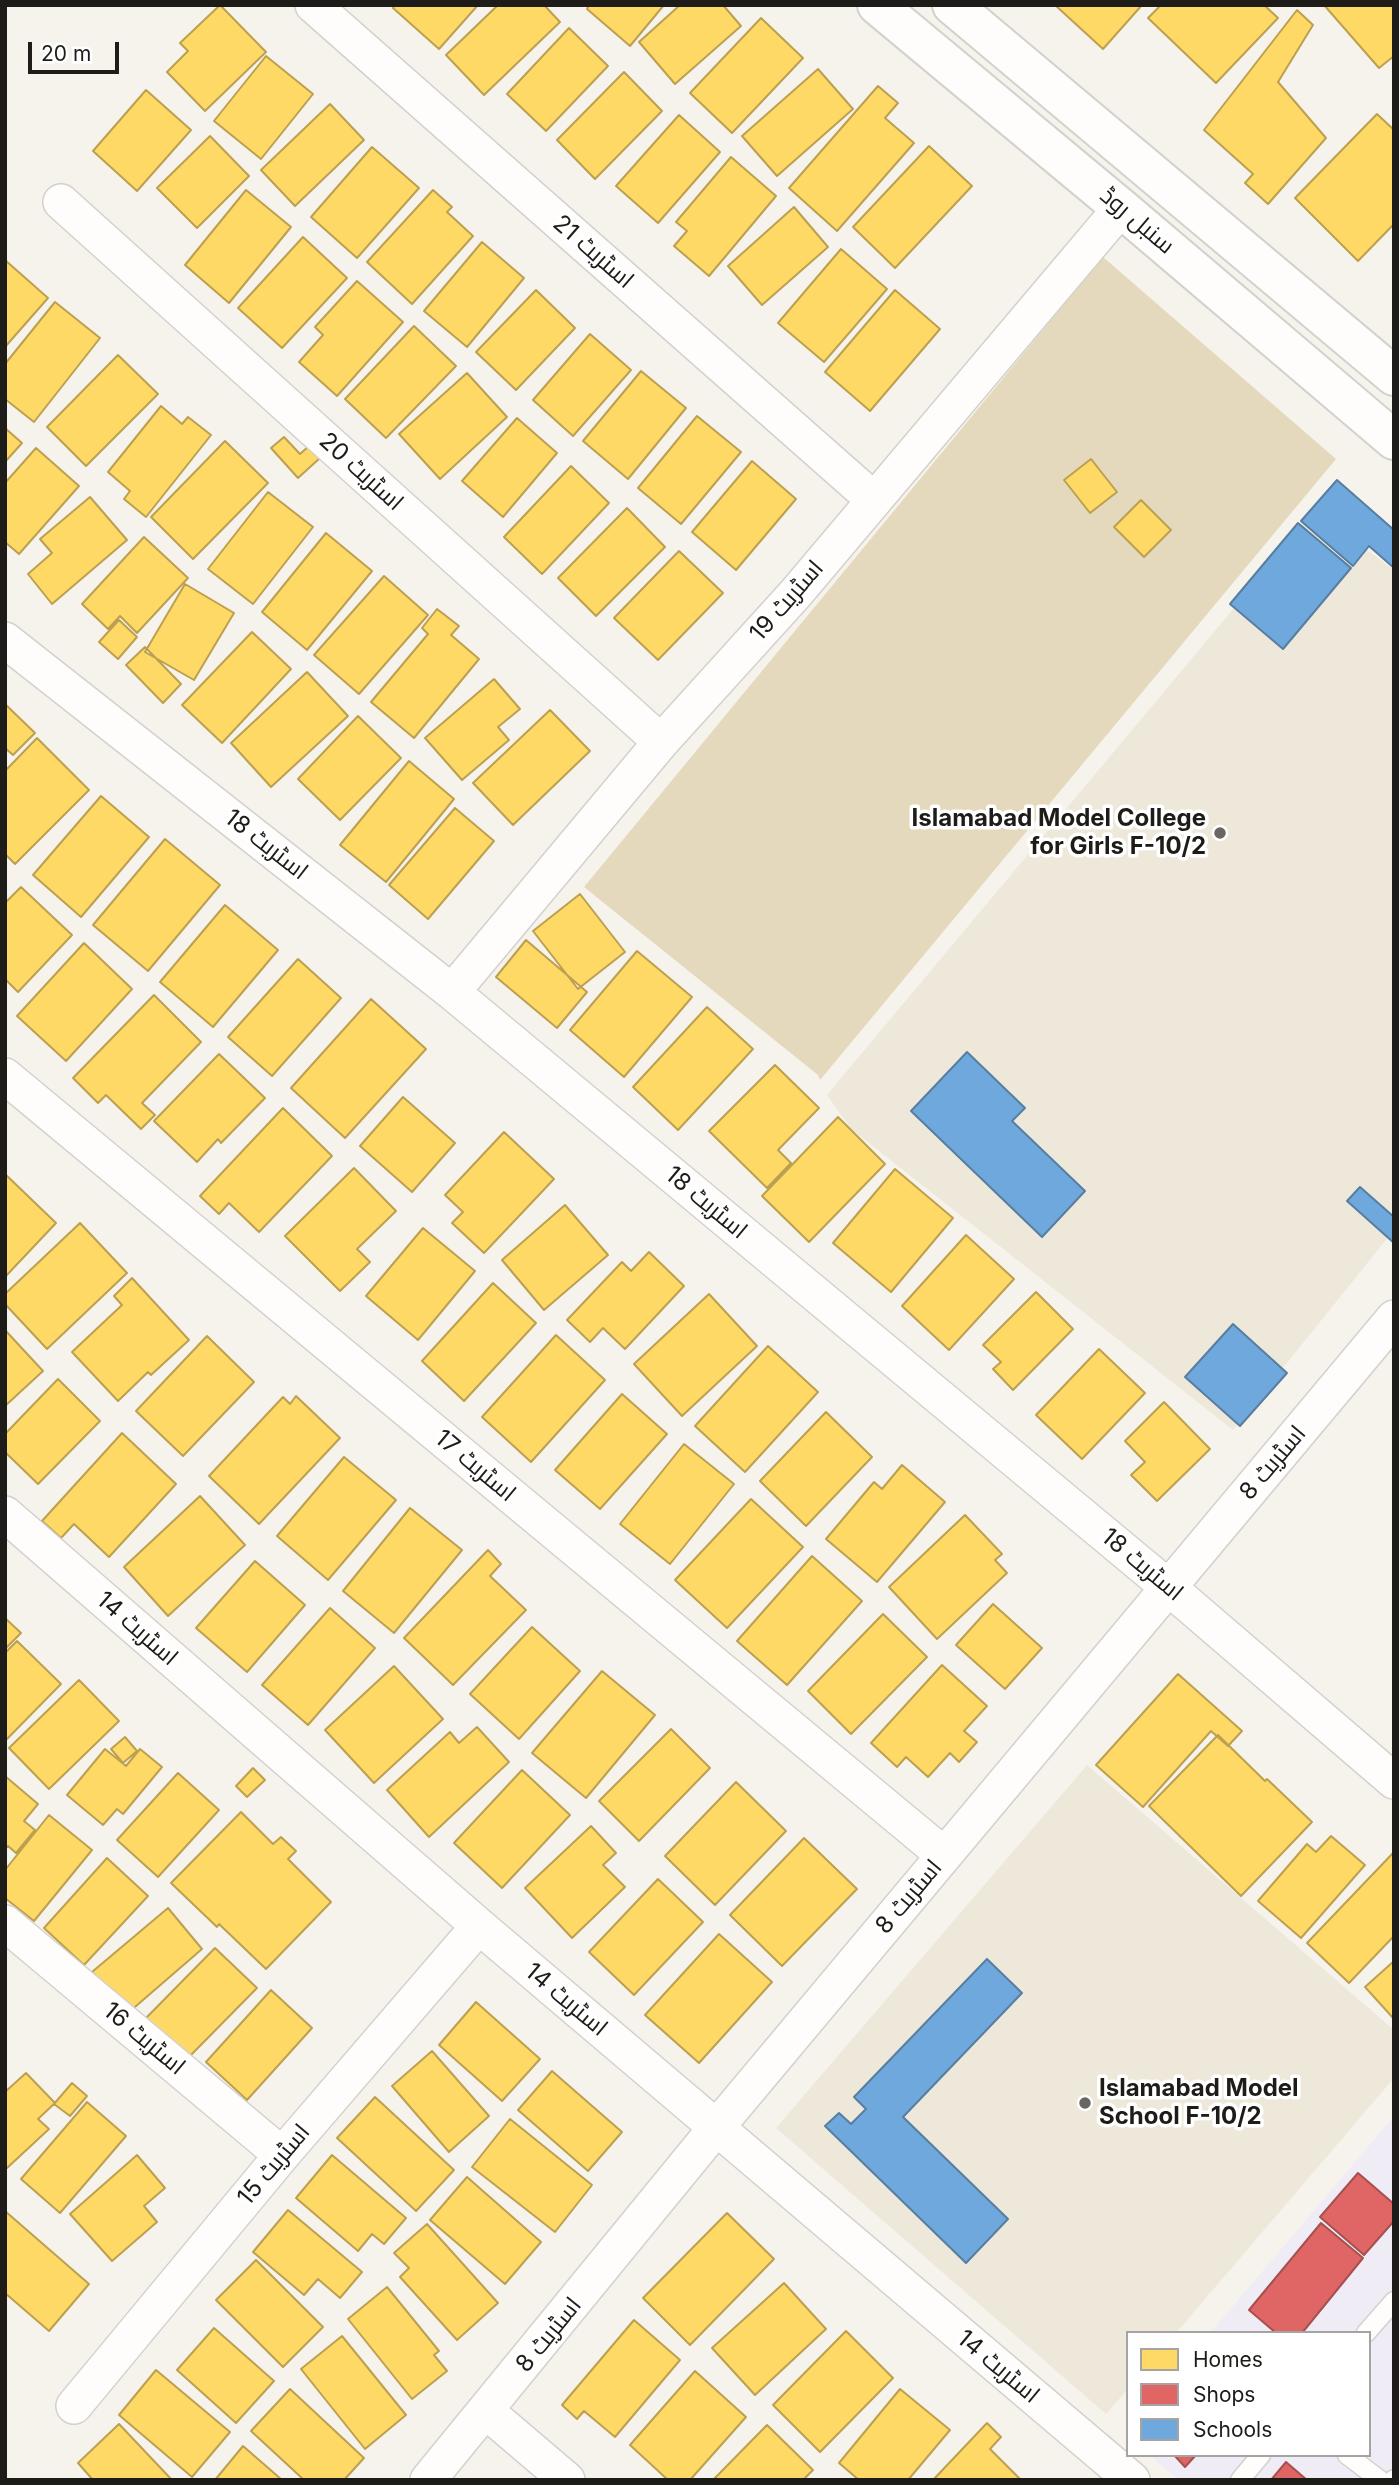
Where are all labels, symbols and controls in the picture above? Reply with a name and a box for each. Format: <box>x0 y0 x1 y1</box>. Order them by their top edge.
scale bar <box>32 28 122 72</box>
text: 20 m <box>41 41 91 66</box>
street label: سنبل روڈ <box>1094 182 1180 260</box>
street label: اسٹریٹ 21 <box>547 209 639 295</box>
street label: اسٹریٹ 20 <box>313 427 409 517</box>
street label: اسٹریٹ 19 <box>744 555 830 647</box>
street label: اسٹریٹ 18 <box>219 804 313 886</box>
place label: Islamabad Model College for Girls F-10/2 <box>912 805 1206 861</box>
marker: Islamabad Model College for Girls F-10/2 <box>1212 825 1228 841</box>
street label: اسٹریٹ 18 <box>659 1160 753 1246</box>
street label: اسٹریٹ 8 <box>1234 1420 1312 1506</box>
street label: اسٹریٹ 17 <box>429 1424 521 1508</box>
street label: اسٹریٹ 18 <box>1095 1522 1189 1608</box>
street label: اسٹریٹ 14 <box>90 1586 184 1672</box>
street label: اسٹریٹ 8 <box>870 1854 948 1940</box>
street label: اسٹریٹ 14 <box>519 1957 613 2043</box>
street label: اسٹریٹ 16 <box>97 1996 191 2082</box>
place label: Islamabad Model School F-10/2 <box>1099 2075 1299 2131</box>
marker: Islamabad Model School F-10/2 <box>1077 2095 1093 2111</box>
street label: اسٹریٹ 15 <box>232 2118 316 2212</box>
street label: اسٹریٹ 8 <box>510 2292 588 2378</box>
street label: اسٹریٹ 14 <box>951 2324 1045 2410</box>
legend <box>1126 2331 1371 2457</box>
text: Homes <box>1193 2347 1263 2372</box>
text: Shops <box>1193 2382 1255 2407</box>
text: Schools <box>1193 2417 1272 2442</box>

